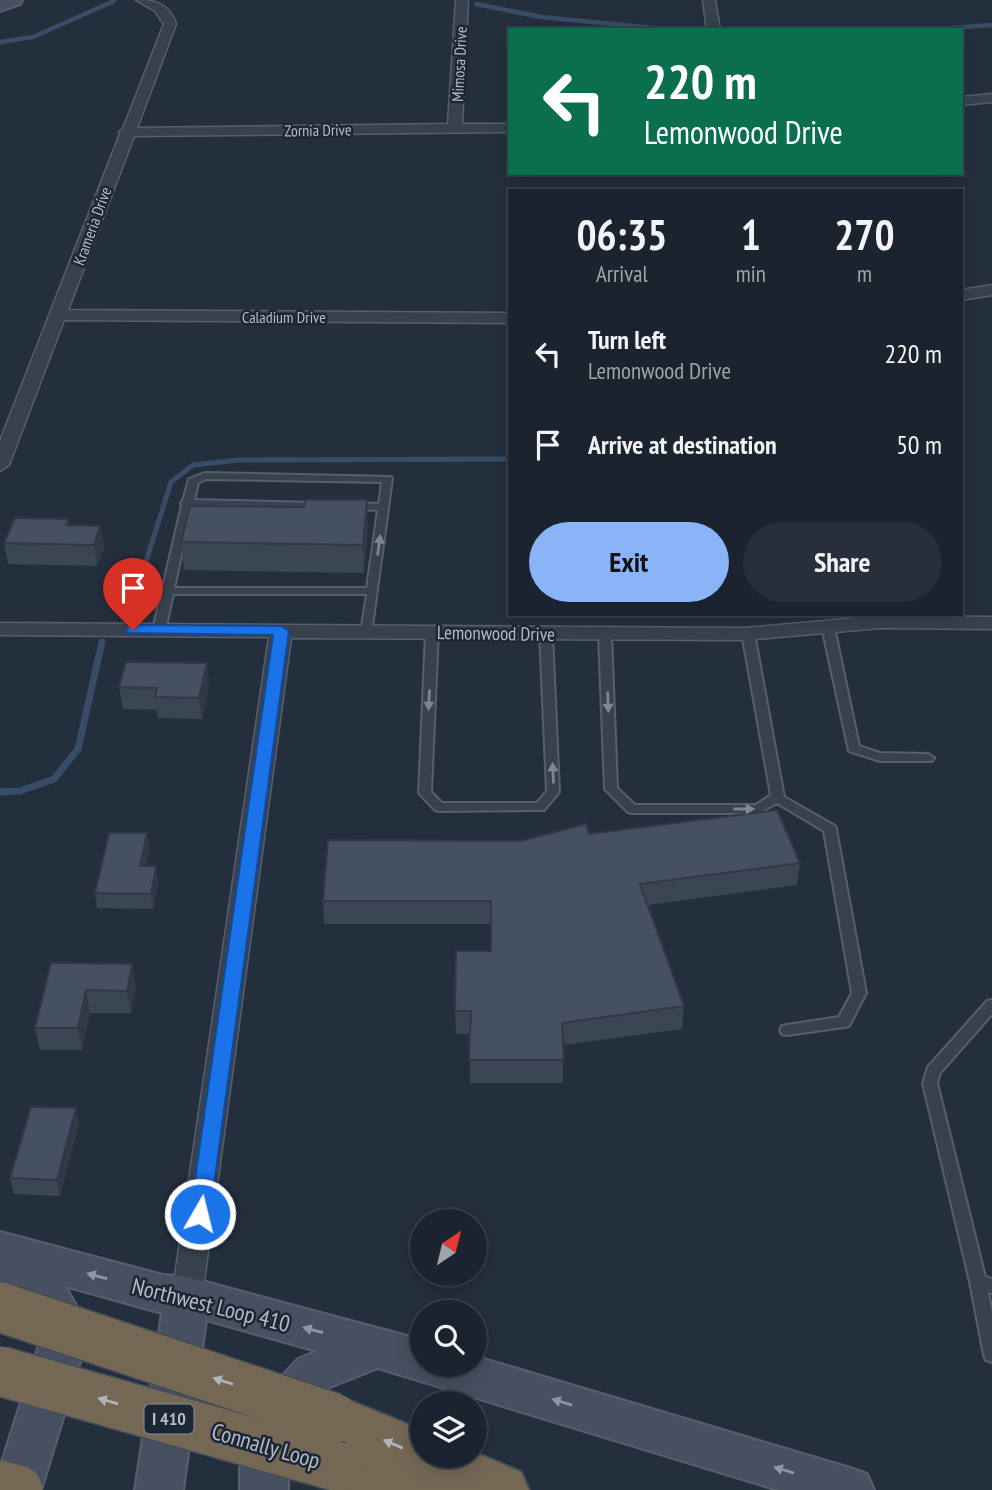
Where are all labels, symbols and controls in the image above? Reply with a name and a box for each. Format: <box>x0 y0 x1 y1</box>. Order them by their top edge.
street label: Mimosa Drive <box>447 26 471 102</box>
text: 220 m <box>644 49 757 113</box>
icon: left <box>529 56 620 147</box>
text: Lemonwood Drive <box>644 111 843 153</box>
street label: Zornia Drive <box>284 119 352 141</box>
street label: Krameria Drive <box>69 184 115 268</box>
text: 06:35 <box>576 207 667 262</box>
text: 1 <box>741 207 761 262</box>
text: 270 <box>834 207 895 262</box>
text: Arrival <box>596 259 648 288</box>
text: min <box>736 259 766 288</box>
text: m <box>857 259 872 288</box>
street label: Caladium Drive <box>242 307 326 327</box>
text: Turn left <box>588 323 666 356</box>
icon: left <box>529 335 567 373</box>
text: 220 m <box>884 337 942 370</box>
text: Lemonwood Drive <box>588 356 731 385</box>
icon: arrive <box>529 426 567 464</box>
text: Arrive at destination <box>588 428 777 461</box>
text: 50 m <box>896 428 942 461</box>
button: Exit <box>529 522 729 602</box>
button: Share <box>743 522 942 602</box>
one-way arrow <box>373 534 384 556</box>
pin <box>103 558 163 630</box>
icon: arrive <box>114 569 152 607</box>
street label: Lemonwood Drive <box>437 620 555 646</box>
one-way arrow <box>424 690 435 712</box>
one-way arrow <box>602 691 613 713</box>
one-way arrow <box>547 762 558 784</box>
one-way arrow <box>733 803 755 815</box>
position arrow <box>163 1177 237 1251</box>
north arrow <box>410 1209 486 1286</box>
map controls <box>410 1209 487 1468</box>
one-way arrow <box>86 1270 108 1281</box>
street label: Northwest Loop 410 <box>129 1271 293 1338</box>
button: search <box>410 1300 487 1377</box>
one-way arrow <box>302 1324 324 1335</box>
one-way arrow <box>212 1376 233 1386</box>
button: layers <box>410 1391 487 1468</box>
one-way arrow <box>97 1396 118 1406</box>
one-way arrow <box>551 1397 572 1407</box>
road number: I 410 <box>144 1404 194 1434</box>
street label: Connally Loop <box>209 1416 324 1475</box>
one-way arrow <box>383 1438 404 1449</box>
one-way arrow <box>774 1465 795 1475</box>

